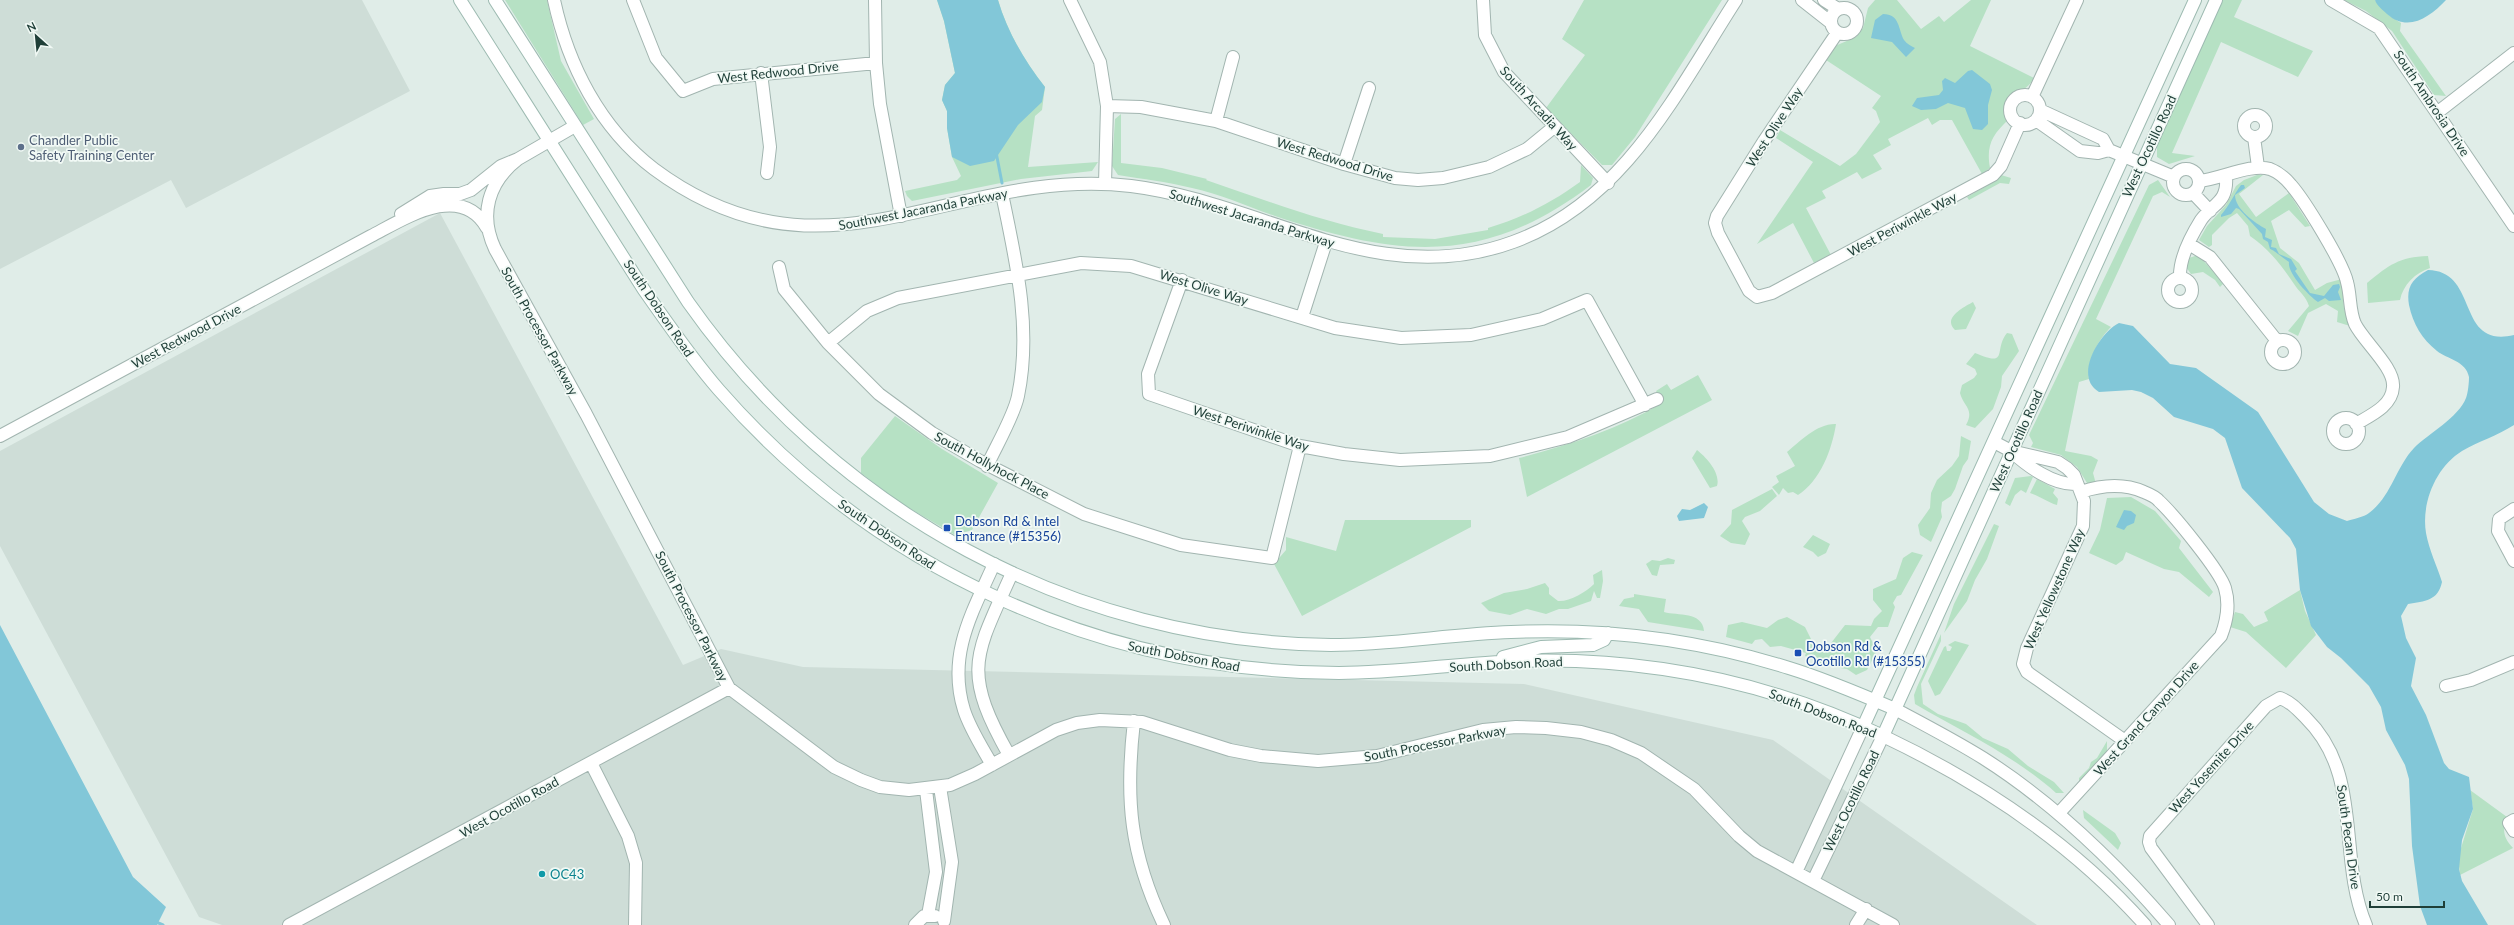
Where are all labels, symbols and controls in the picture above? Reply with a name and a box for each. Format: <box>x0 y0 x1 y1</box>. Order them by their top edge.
north arrow <box>16 16 56 56</box>
text: N <box>25 19 38 34</box>
street label: South Ambrosia Drive <box>2391 47 2474 159</box>
street label: West Redwood Drive <box>717 58 839 86</box>
street label: South Arcadia Way <box>1497 62 1581 154</box>
street label: West Olive Way <box>1742 84 1806 170</box>
street label: West Ocotillo Road <box>2118 93 2180 199</box>
place label: Chandler Public Safety Training Center <box>29 132 155 163</box>
street label: West Redwood Drive <box>1275 134 1396 184</box>
marker: Chandler Public Safety Training Center <box>16 142 26 152</box>
street label: Southwest Jacaranda Parkway <box>837 185 1009 233</box>
street label: Southwest Jacaranda Parkway <box>1167 185 1337 251</box>
street label: West Periwinkle Way <box>1845 188 1960 260</box>
street label: South Dobson Road <box>621 256 697 360</box>
street label: South Processor Parkway <box>498 264 582 398</box>
street label: West Olive Way <box>1158 266 1251 308</box>
street label: West Redwood Drive <box>129 300 244 372</box>
street label: West Ocotillo Road <box>1986 387 2046 495</box>
street label: West Periwinkle Way <box>1191 402 1311 454</box>
street label: South Hollyhock Place <box>932 428 1052 502</box>
street label: South Dobson Road <box>835 496 939 572</box>
place label: Dobson Rd & Intel Entrance (#15356) <box>955 513 1061 544</box>
marker: Dobson Rd & Intel Entrance (#15356) <box>942 523 952 533</box>
street label: West Yellowstone Way <box>2020 526 2088 652</box>
street label: South Processor Parkway <box>652 548 732 684</box>
street label: South Dobson Road <box>1127 637 1241 675</box>
place label: Dobson Rd & Ocotillo Rd (#15355) <box>1806 638 1925 669</box>
marker: Dobson Rd & Ocotillo Rd (#15355) <box>1793 648 1803 658</box>
street label: South Dobson Road <box>1449 653 1563 675</box>
street label: West Grand Canyon Drive <box>2090 657 2202 779</box>
street label: South Dobson Road <box>1767 685 1879 741</box>
street label: West Yosemite Drive <box>2165 717 2257 817</box>
street label: South Processor Parkway <box>1363 721 1508 765</box>
street label: West Ocotillo Road <box>1820 748 1882 854</box>
street label: West Ocotillo Road <box>457 773 561 841</box>
street label: South Pecan Drive <box>2334 784 2364 890</box>
place label: OC43 <box>550 866 584 882</box>
marker: OC43 <box>537 869 547 879</box>
scale bar <box>2370 883 2444 909</box>
text: 50 m <box>2376 889 2403 904</box>

